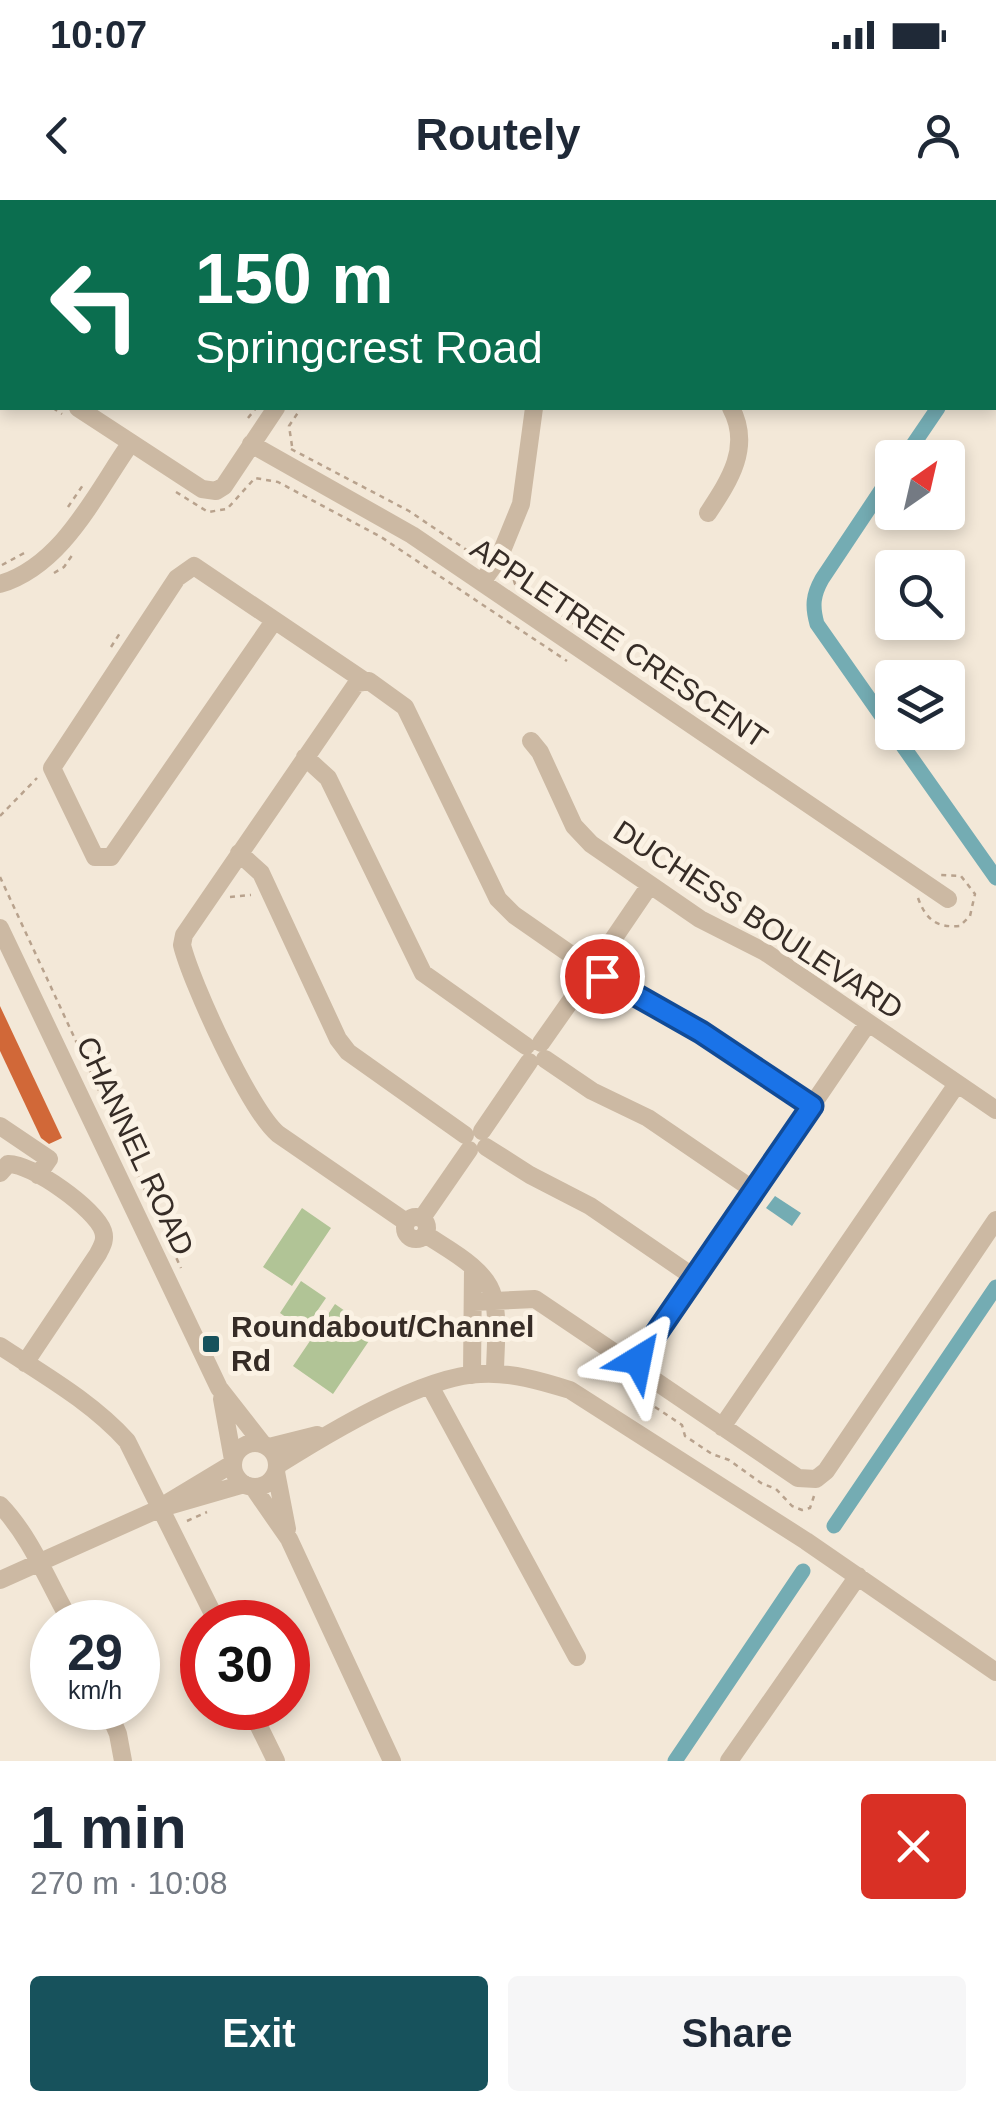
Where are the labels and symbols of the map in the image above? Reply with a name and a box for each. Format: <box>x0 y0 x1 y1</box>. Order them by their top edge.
north arrow <box>875 440 965 530</box>
street label: APPLETREE CRESCENT <box>465 531 774 754</box>
street label: DUCHESS BOULEVARD <box>608 814 909 1025</box>
pin <box>560 934 645 1019</box>
street label: CHANNEL ROAD <box>70 1031 201 1260</box>
position arrow <box>586 1308 690 1412</box>
place label: Roundabout/Channel Rd <box>231 1310 534 1377</box>
marker: Roundabout/Channel Rd <box>200 1333 222 1355</box>
speed limit sign: 30 <box>180 1600 310 1730</box>

